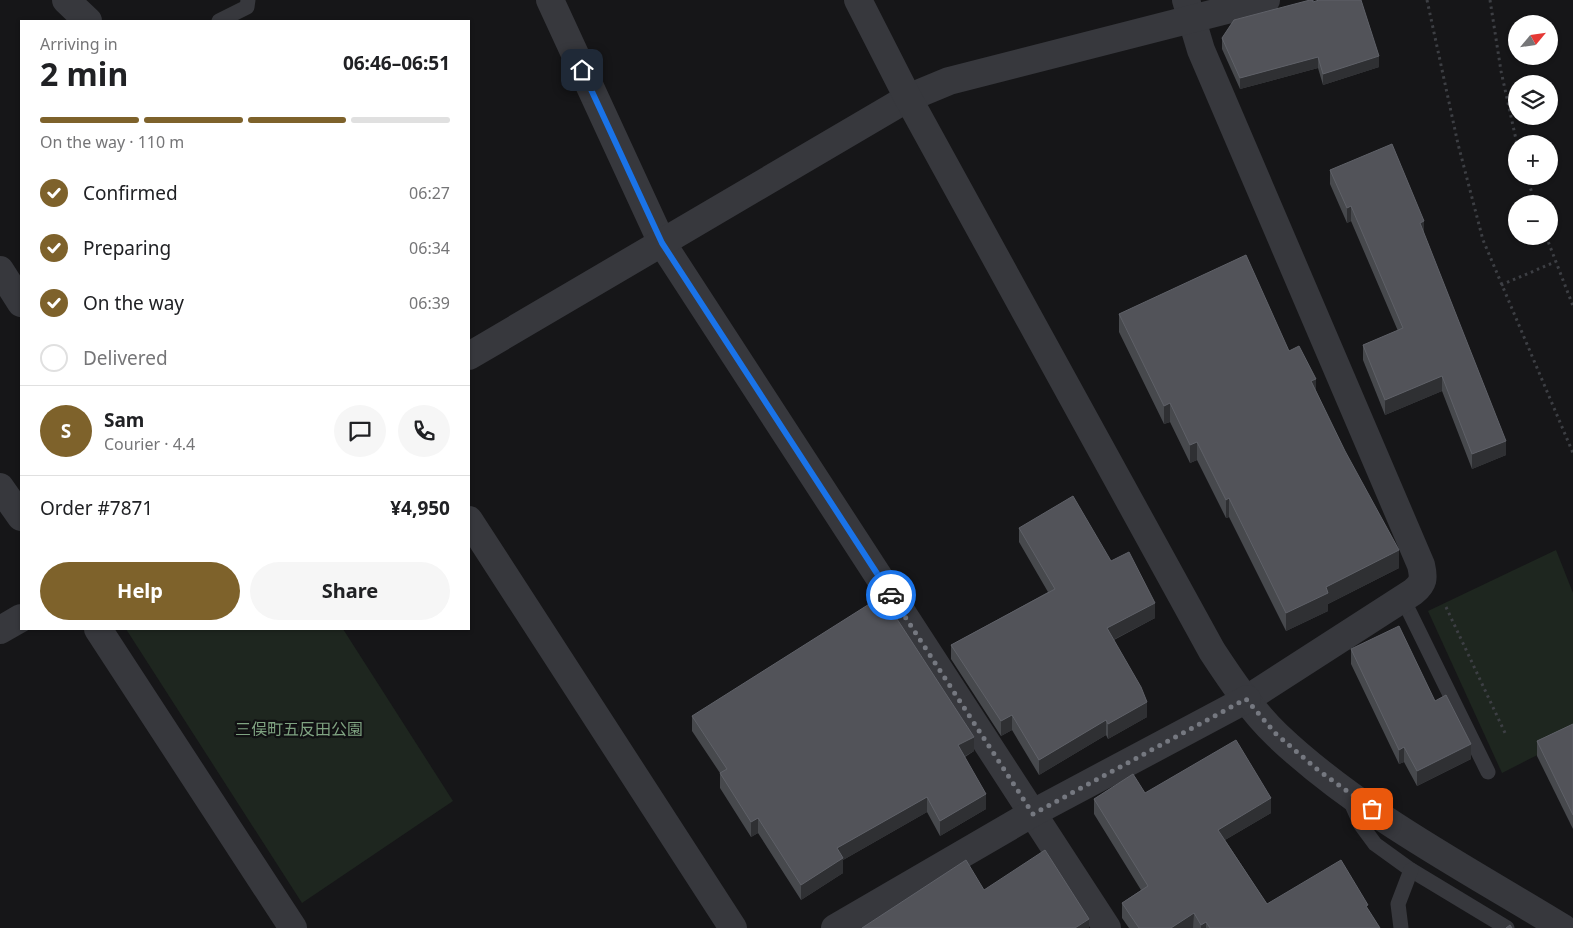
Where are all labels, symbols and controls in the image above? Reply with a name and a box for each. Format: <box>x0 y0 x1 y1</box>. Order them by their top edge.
north arrow <box>1508 15 1558 65</box>
map controls <box>1508 15 1558 245</box>
text: Arriving in <box>40 33 118 55</box>
pin <box>561 49 603 91</box>
text: 06:46–06:51 <box>343 50 450 76</box>
text: 2 min <box>40 52 128 95</box>
icon: home <box>568 56 596 84</box>
button: layers <box>1508 75 1558 125</box>
text: On the way · 110 m <box>40 131 184 153</box>
button: + <box>1508 135 1558 185</box>
icon: check <box>40 179 68 207</box>
text: Confirmed <box>83 180 178 206</box>
text: 06:27 <box>409 182 450 204</box>
button: − <box>1508 195 1558 245</box>
icon: check <box>40 234 68 262</box>
text: Preparing <box>83 235 171 261</box>
text: 06:34 <box>409 237 450 259</box>
icon: check <box>40 289 68 317</box>
text: On the way <box>83 290 184 316</box>
text: 06:39 <box>409 292 450 314</box>
text: Delivered <box>83 345 168 371</box>
button: chat <box>334 405 386 457</box>
button: phone <box>398 405 450 457</box>
text: Sam <box>104 407 144 433</box>
text: S <box>61 418 71 444</box>
text: Courier · 4.4 <box>104 433 195 455</box>
text: Order #7871 <box>40 495 153 521</box>
text: ¥4,950 <box>390 495 450 521</box>
button: Help <box>40 562 240 620</box>
button: Share <box>250 562 450 620</box>
courier <box>866 570 916 620</box>
icon: car <box>877 581 905 609</box>
park label: 三俣町五反田公園 <box>235 718 363 740</box>
pin <box>1351 788 1393 830</box>
icon: bag <box>1358 795 1386 823</box>

